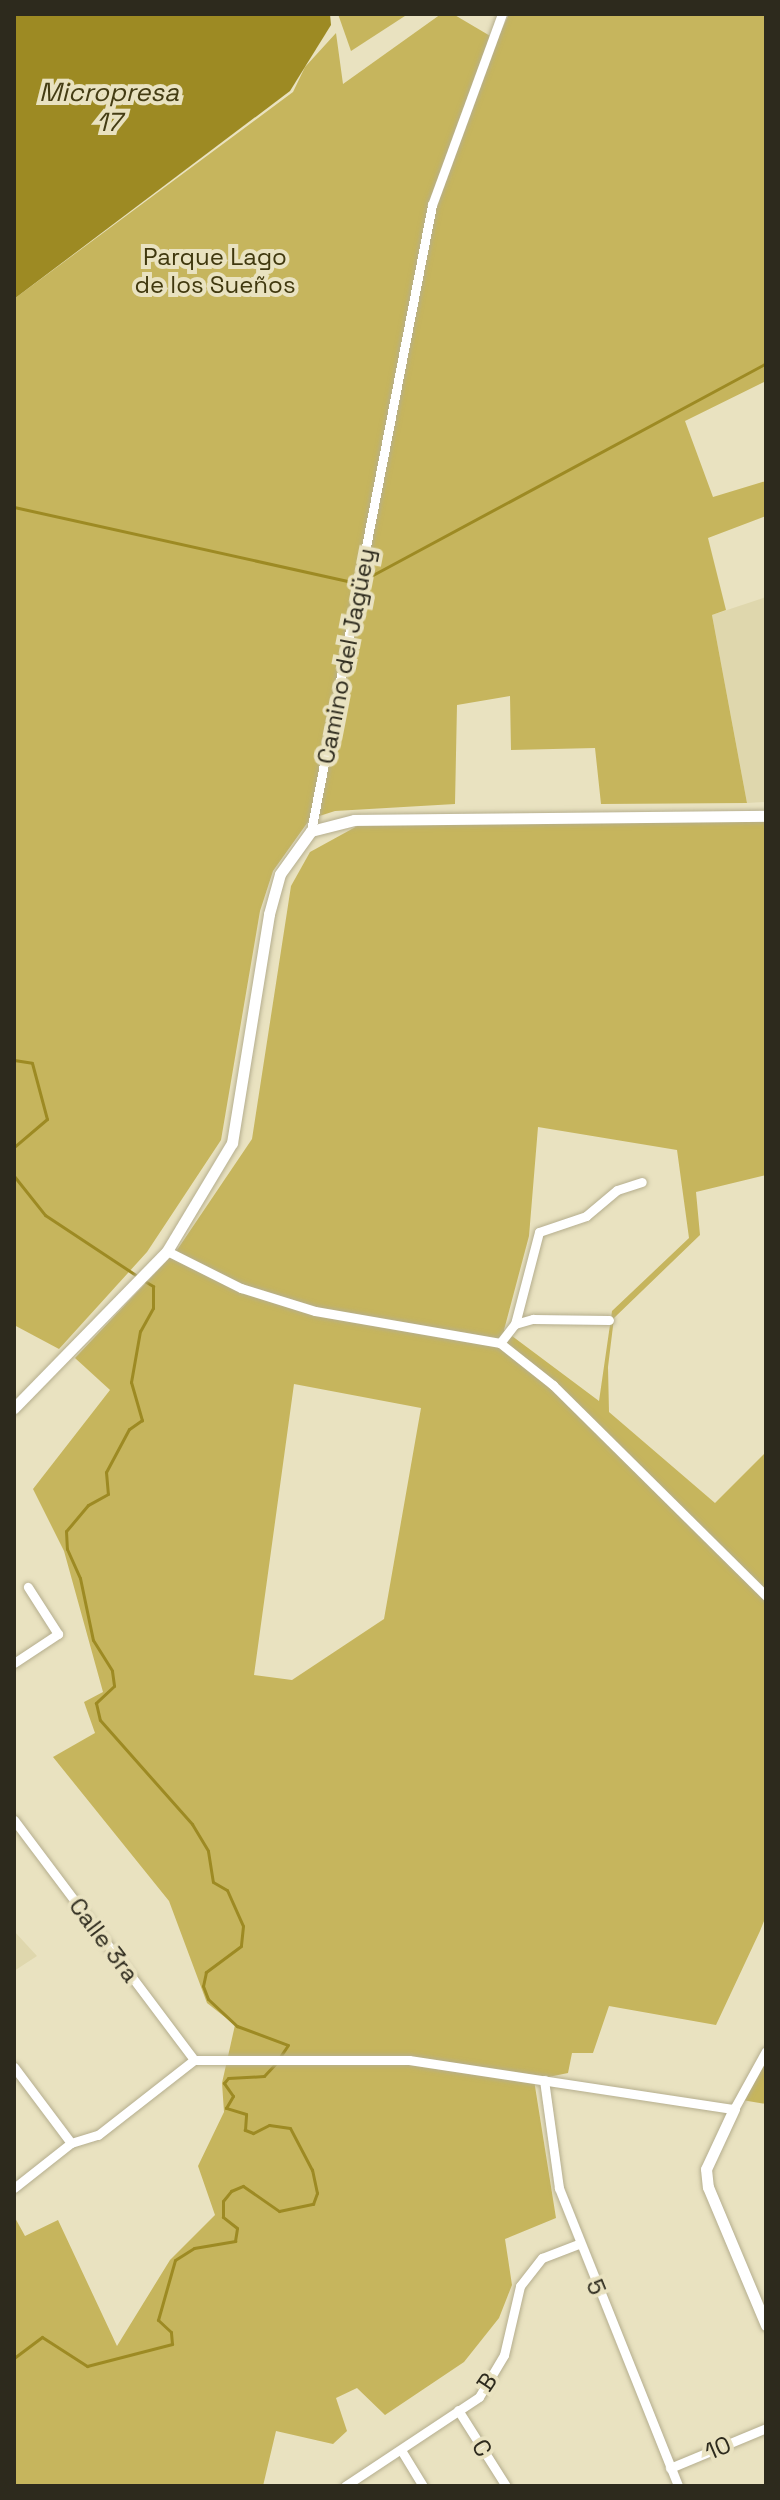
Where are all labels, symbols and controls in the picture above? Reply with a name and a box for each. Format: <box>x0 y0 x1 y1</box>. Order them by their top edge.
water label: Micropresa 17 <box>39 77 179 138</box>
park label: Parque Lago de los Sueños <box>134 243 296 299</box>
street label: Camino del Jagüey <box>311 546 381 766</box>
street label: Calle 3ra <box>63 1892 145 1988</box>
street label: 5 <box>580 2275 612 2299</box>
street label: B <box>471 2367 503 2397</box>
street label: 10 <box>701 2430 735 2466</box>
street label: C <box>466 2434 498 2462</box>

